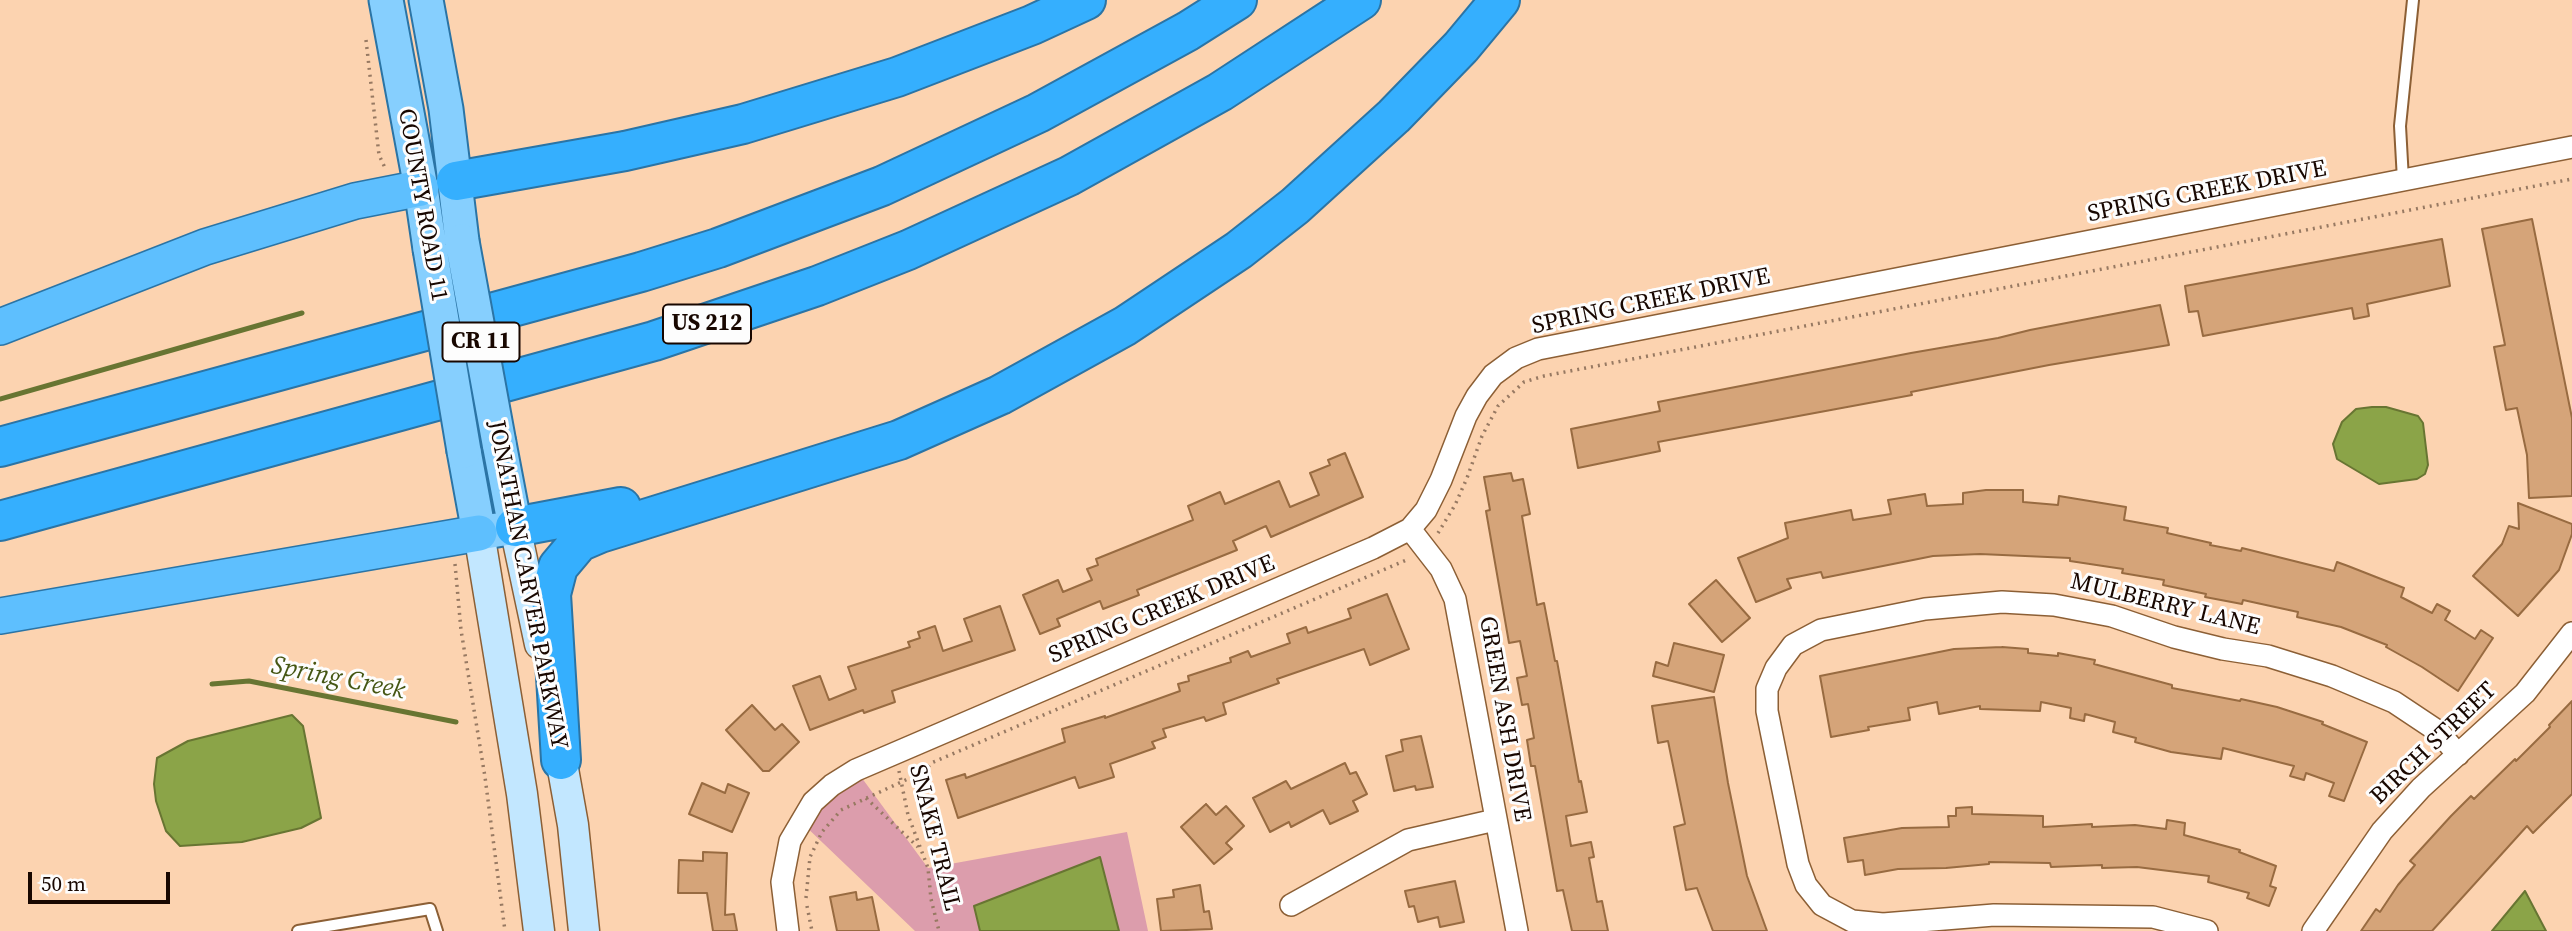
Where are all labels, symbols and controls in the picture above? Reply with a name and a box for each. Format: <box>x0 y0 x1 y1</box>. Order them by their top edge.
street label: COUNTY ROAD 11 <box>391 106 453 304</box>
street label: SPRING CREEK DRIVE <box>2085 155 2329 229</box>
street label: SPRING CREEK DRIVE <box>1529 263 1773 341</box>
road number: US 212 <box>663 304 751 344</box>
road number: CR 11 <box>442 322 520 362</box>
street label: JONATHAN CARVER PARKWAY <box>481 418 573 752</box>
street label: SPRING CREEK DRIVE <box>1045 549 1279 671</box>
street label: MULBERRY LANE <box>2067 568 2263 642</box>
street label: GREEN ASH DRIVE <box>1472 614 1536 824</box>
water label: Spring Creek <box>268 651 408 707</box>
street label: BIRCH STREET <box>2365 677 2503 811</box>
street label: SNAKE TRAIL <box>902 762 966 914</box>
scale bar <box>32 858 173 902</box>
text: 50 m <box>41 869 86 898</box>

